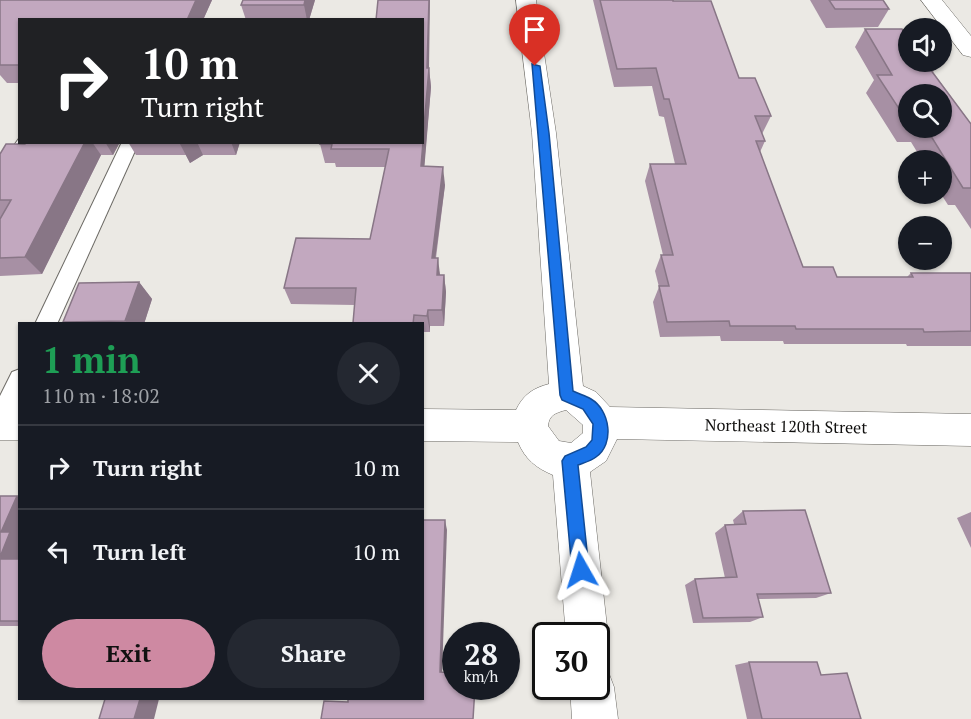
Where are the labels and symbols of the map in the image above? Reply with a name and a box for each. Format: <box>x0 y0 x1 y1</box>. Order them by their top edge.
pin <box>509 4 560 66</box>
street label: Northeast 120th Street <box>705 414 867 438</box>
position arrow <box>549 538 613 602</box>
speed limit sign: 30 <box>532 622 610 700</box>

